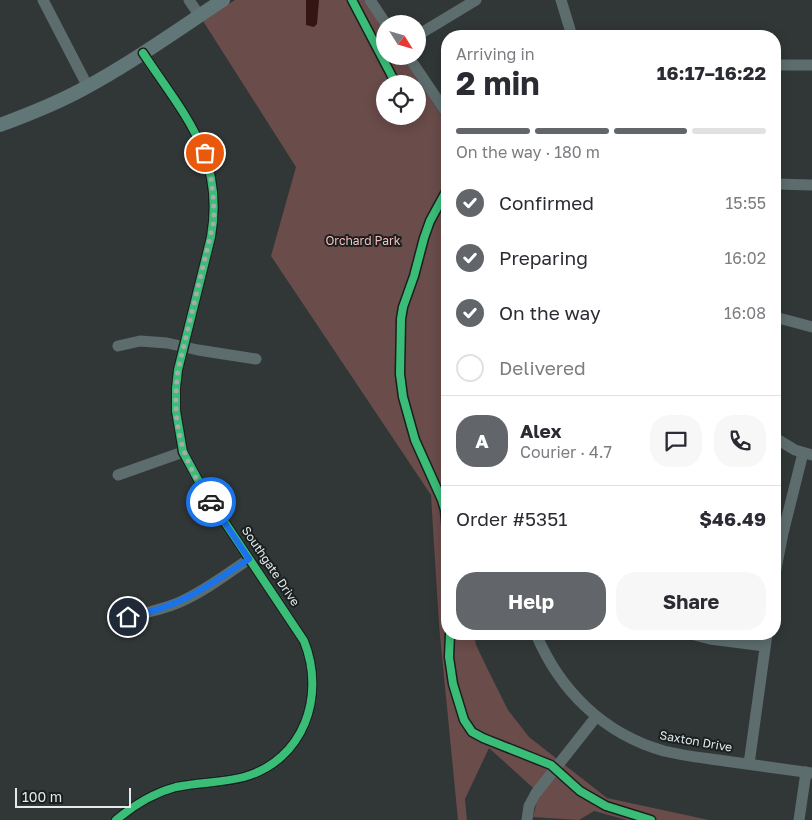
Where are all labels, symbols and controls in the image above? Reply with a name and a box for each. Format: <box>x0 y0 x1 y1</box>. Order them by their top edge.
north arrow <box>376 15 426 65</box>
map controls <box>376 15 426 125</box>
text: Arriving in <box>456 44 535 64</box>
text: 16:17–16:22 <box>657 61 766 84</box>
text: 2 min <box>456 64 540 102</box>
button: locate <box>376 75 426 125</box>
pin <box>184 132 226 174</box>
icon: bag <box>191 139 219 167</box>
text: On the way · 180 m <box>456 142 600 162</box>
icon: check <box>456 189 484 217</box>
text: Confirmed <box>499 191 594 214</box>
text: 15:55 <box>726 193 766 213</box>
park label: Orchard Park <box>325 233 401 248</box>
icon: check <box>456 244 484 272</box>
text: Preparing <box>499 246 588 269</box>
text: 16:02 <box>725 248 766 268</box>
icon: check <box>456 299 484 327</box>
text: On the way <box>499 301 601 324</box>
text: 16:08 <box>724 303 766 323</box>
text: Delivered <box>499 356 586 379</box>
button: chat <box>650 415 702 467</box>
button: phone <box>714 415 766 467</box>
text: Alex <box>520 419 561 442</box>
text: A <box>475 429 489 452</box>
text: Courier · 4.7 <box>520 442 612 462</box>
courier <box>186 477 236 527</box>
icon: car <box>197 488 225 516</box>
text: Order #5351 <box>456 507 567 530</box>
text: $46.49 <box>699 507 766 530</box>
street label: Southgate Drive <box>239 523 303 609</box>
button: Help <box>456 572 606 630</box>
button: Share <box>616 572 766 630</box>
pin <box>107 596 149 638</box>
icon: home <box>114 603 142 631</box>
street label: Saxton Drive <box>659 727 733 755</box>
scale bar <box>15 785 131 808</box>
text: 100 m <box>22 788 62 805</box>

